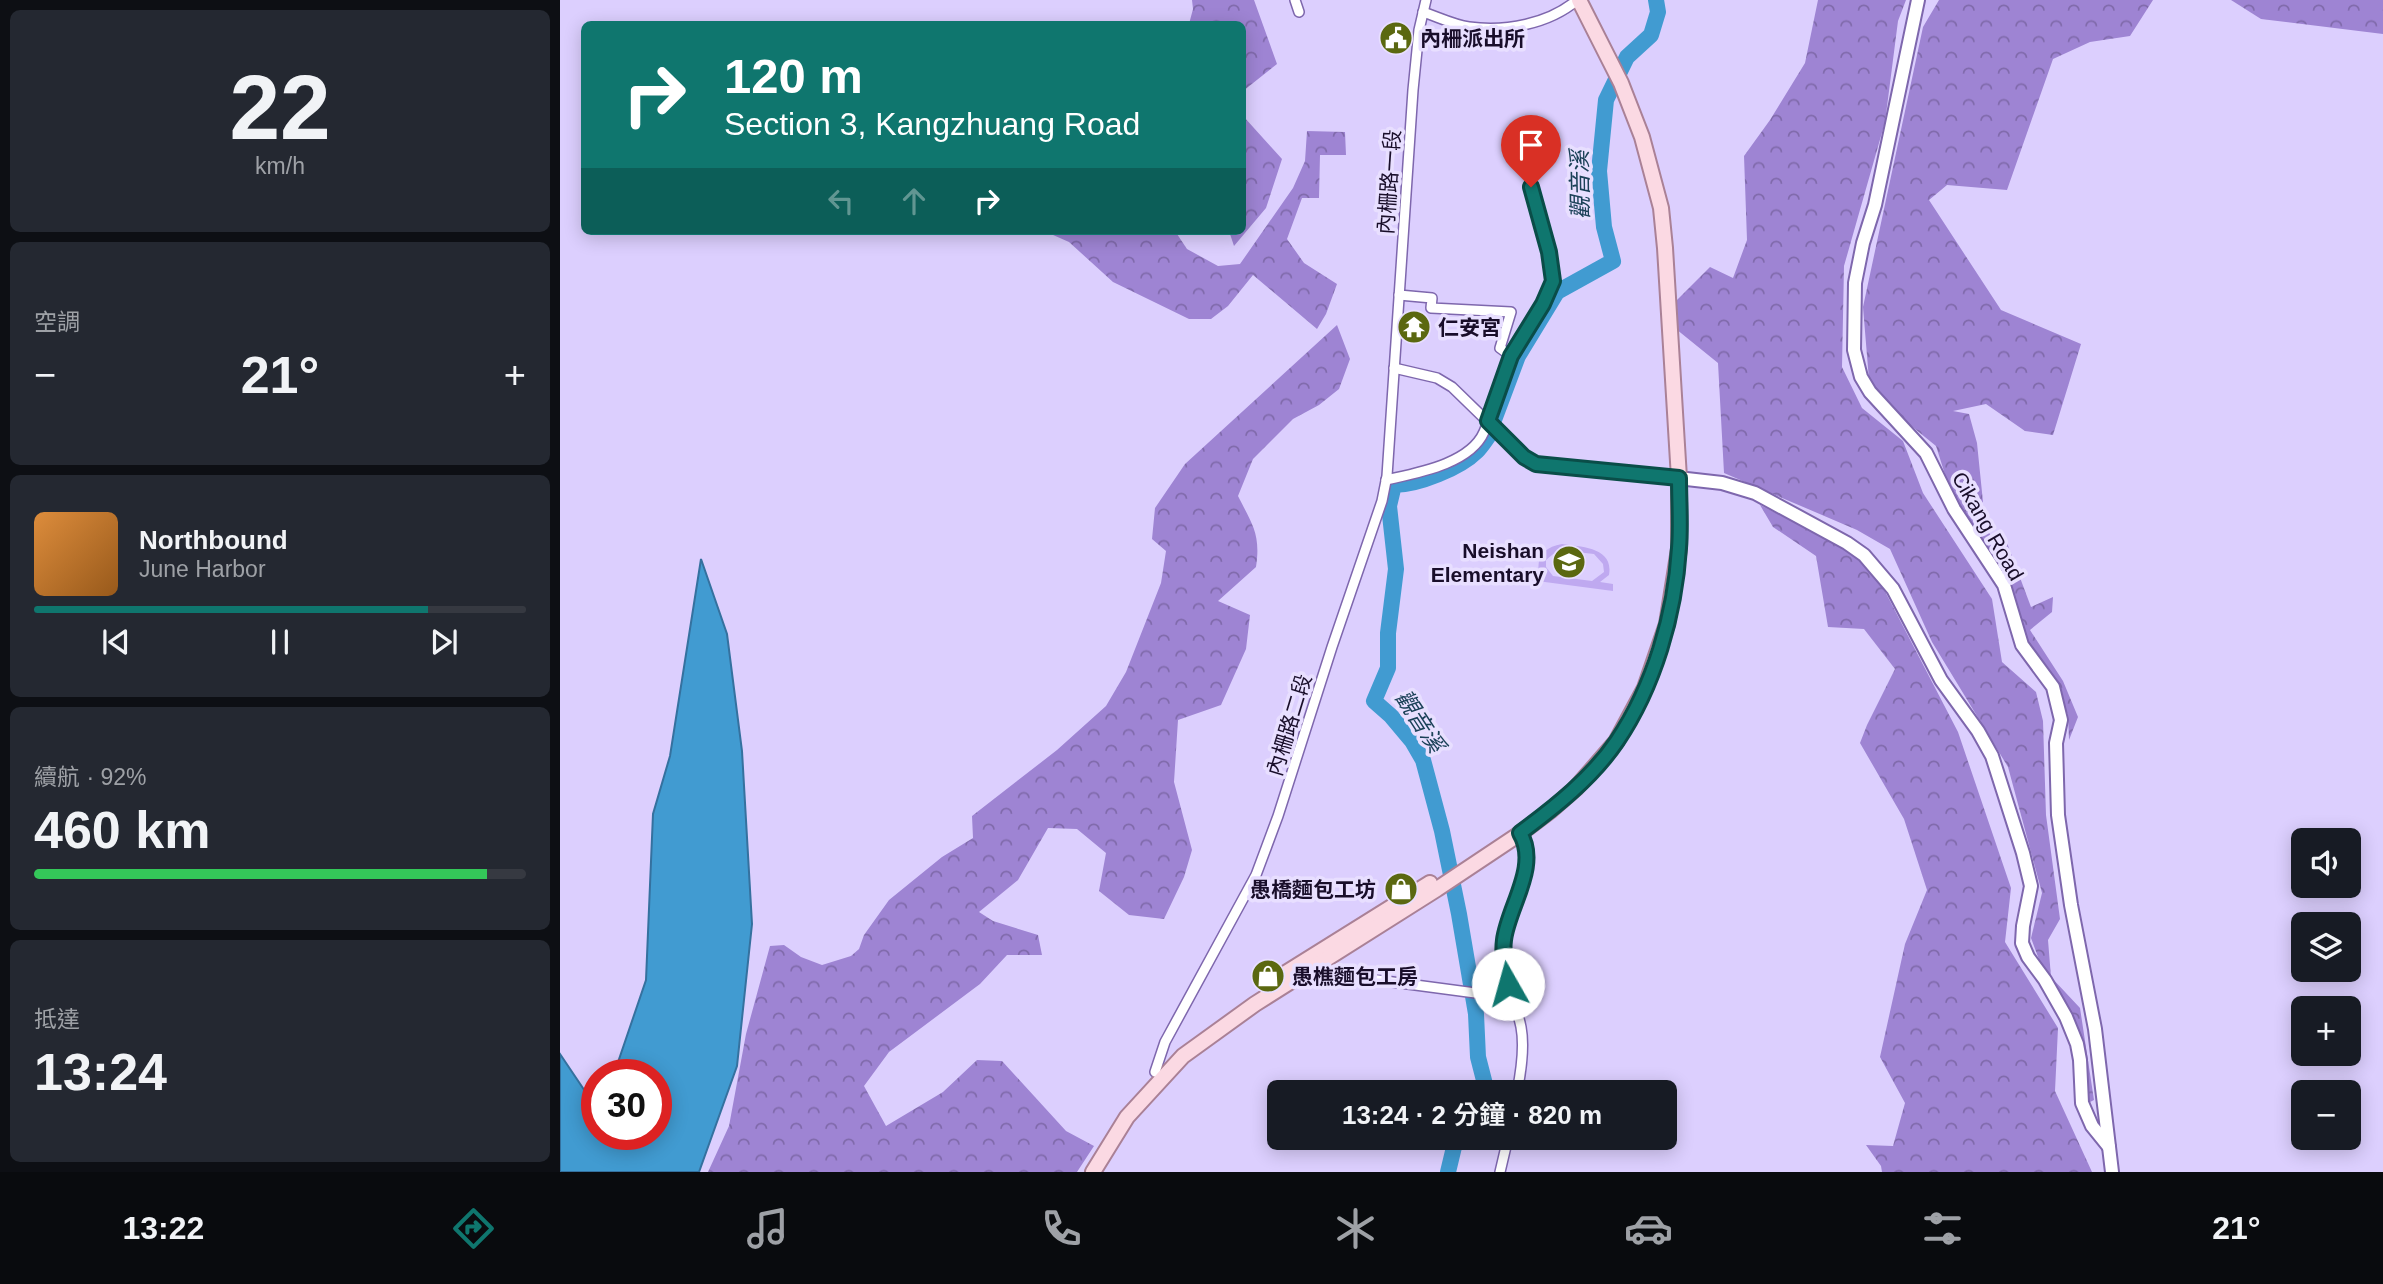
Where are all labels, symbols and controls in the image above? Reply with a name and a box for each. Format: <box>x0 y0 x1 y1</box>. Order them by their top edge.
public building icon: 內柵派出所 <box>1377 19 1415 57</box>
place label: 內柵派出所 <box>1420 27 1525 50</box>
icon: right <box>609 49 700 140</box>
text: 120 m <box>724 49 863 103</box>
text: 22 <box>229 57 331 158</box>
text: Section 3, Kangzhuang Road <box>724 106 1140 142</box>
pin <box>1501 115 1561 187</box>
icon: arrive <box>1512 126 1550 164</box>
street label: 內柵路一段 <box>1374 129 1404 235</box>
water label: 觀音溪 <box>1566 147 1594 220</box>
text: km/h <box>255 153 305 179</box>
icon: left <box>822 182 860 220</box>
icon: ahead <box>895 182 933 220</box>
icon: right <box>968 182 1006 220</box>
temple icon: 仁安宮 <box>1395 308 1433 346</box>
text: 空調 <box>34 309 80 335</box>
place label: 仁安宮 <box>1438 316 1501 339</box>
text: 21° <box>241 346 319 404</box>
text: − <box>34 354 56 396</box>
text: + <box>504 354 526 396</box>
street label: Cikang Road <box>1948 468 2028 584</box>
text: Northbound <box>139 525 288 555</box>
place label: Neishan Elementary <box>1431 539 1544 586</box>
school or university icon: Neishan Elementary <box>1550 543 1588 581</box>
text: June Harbor <box>139 556 266 582</box>
icon: previous <box>97 623 135 661</box>
icon: pause <box>261 623 299 661</box>
icon: next <box>425 623 463 661</box>
street label: 內柵路二段 <box>1263 671 1315 779</box>
water label: 觀音溪 <box>1390 685 1451 760</box>
text: 續航 · 92% <box>34 764 146 790</box>
text: 460 km <box>34 801 210 859</box>
map controls <box>2291 828 2361 1150</box>
button: sound <box>2291 828 2361 898</box>
shop icon: 愚橋麵包工坊 <box>1382 870 1420 908</box>
place label: 愚橋麵包工坊 <box>1250 878 1376 901</box>
button: layers <box>2291 912 2361 982</box>
position arrow <box>1471 947 1545 1021</box>
shop icon: 愚樵麵包工房 <box>1249 957 1287 995</box>
place label: 愚樵麵包工房 <box>1292 965 1418 988</box>
button: + <box>2291 996 2361 1066</box>
text: 抵達 <box>34 1006 80 1032</box>
text: 13:24 <box>34 1043 167 1101</box>
speed limit sign: 30 <box>581 1059 672 1150</box>
button: − <box>2291 1080 2361 1150</box>
text: 13:24 · 2 分鐘 · 820 m <box>1342 1100 1602 1130</box>
icon: directions <box>449 1204 498 1253</box>
icon: music <box>743 1204 792 1253</box>
icon: phone <box>1037 1204 1086 1253</box>
icon: climate <box>1331 1204 1380 1253</box>
icon: car <box>1624 1204 1673 1253</box>
icon: filters <box>1918 1204 1967 1253</box>
text: 13:22 <box>122 1210 204 1246</box>
text: 21° <box>2212 1210 2261 1246</box>

